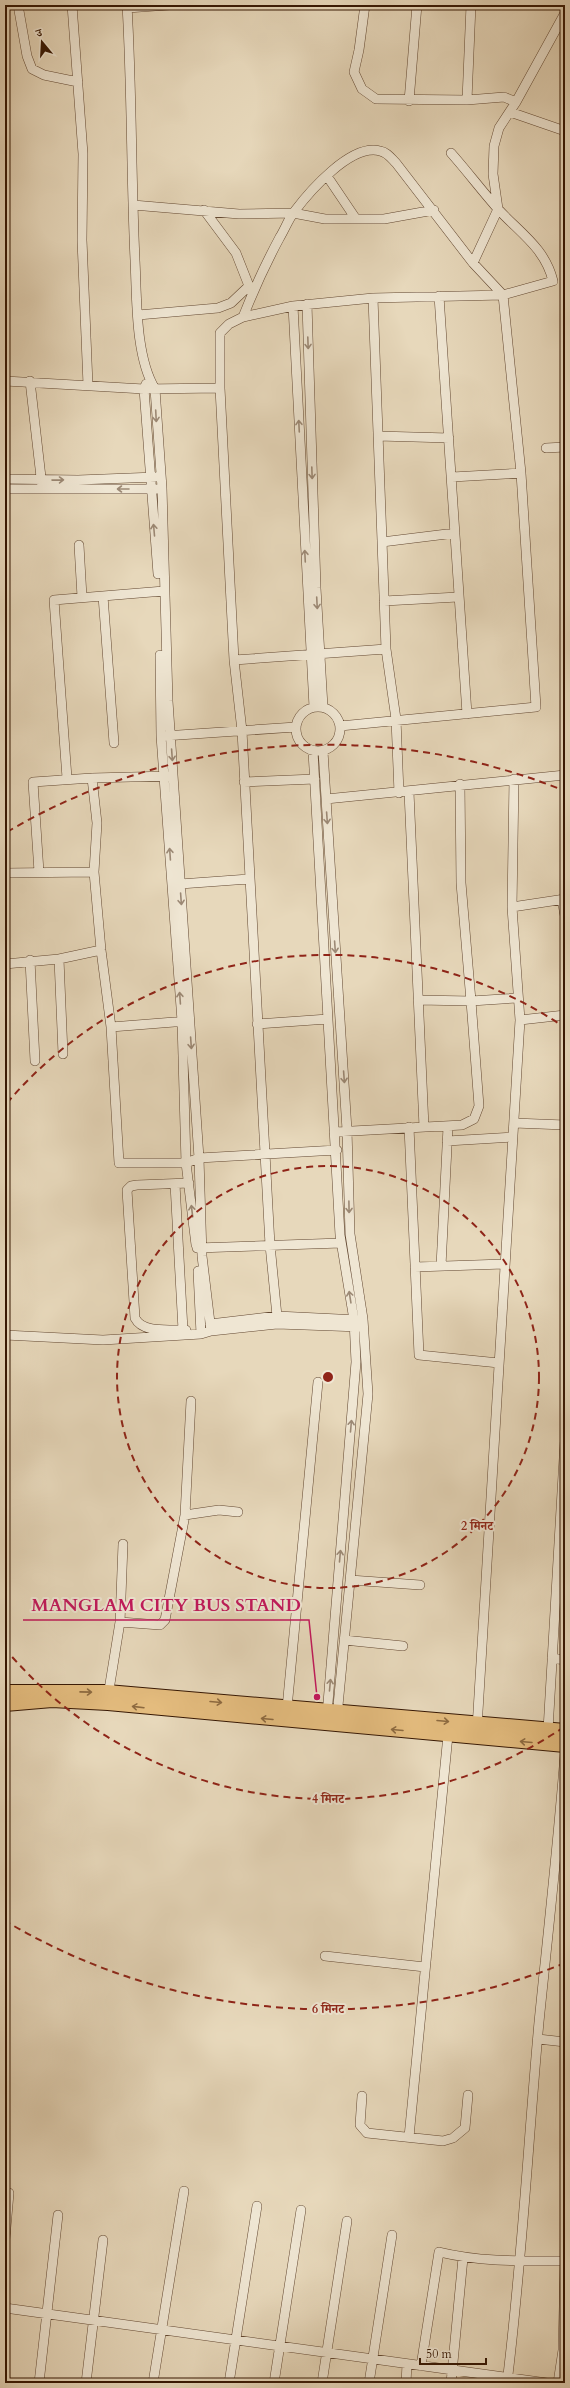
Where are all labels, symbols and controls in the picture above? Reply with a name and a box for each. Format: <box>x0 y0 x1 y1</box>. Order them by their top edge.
north arrow <box>22 22 62 62</box>
text: उ <box>33 25 45 41</box>
one-way arrow <box>304 336 312 349</box>
one-way arrow <box>153 409 160 422</box>
one-way arrow <box>295 420 303 433</box>
one-way arrow <box>308 466 316 479</box>
one-way arrow <box>51 476 64 484</box>
one-way arrow <box>117 485 130 493</box>
one-way arrow <box>151 523 158 536</box>
one-way arrow <box>302 550 309 563</box>
one-way arrow <box>313 596 320 609</box>
one-way arrow <box>168 748 175 761</box>
one-way arrow <box>324 811 331 824</box>
one-way arrow <box>166 848 173 861</box>
one-way arrow <box>178 892 185 905</box>
one-way arrow <box>332 940 339 953</box>
one-way arrow <box>177 992 184 1005</box>
one-way arrow <box>187 1036 194 1049</box>
one-way arrow <box>340 1070 347 1083</box>
one-way arrow <box>345 1200 353 1213</box>
one-way arrow <box>188 1205 196 1218</box>
one-way arrow <box>346 1291 354 1304</box>
centre of rings <box>321 1370 335 1384</box>
one-way arrow <box>347 1420 354 1433</box>
text: 2 मिनट <box>461 1518 494 1534</box>
one-way arrow <box>337 1550 344 1563</box>
callout: MANGLAM CITY BUS STAND <box>23 1590 309 1620</box>
text: MANGLAM CITY BUS STAND <box>31 1593 301 1618</box>
one-way arrow <box>326 1679 333 1692</box>
one-way arrow <box>79 1688 92 1696</box>
one-way arrow <box>209 1698 222 1705</box>
one-way arrow <box>132 1703 145 1711</box>
one-way arrow <box>261 1715 274 1723</box>
one-way arrow <box>436 1717 449 1725</box>
one-way arrow <box>391 1727 404 1734</box>
one-way arrow <box>520 1738 533 1745</box>
text: 4 मिनट <box>312 1791 345 1807</box>
text: 6 मिनट <box>312 2001 345 2017</box>
scale bar <box>420 2340 486 2366</box>
text: 50 m <box>426 2346 453 2362</box>

